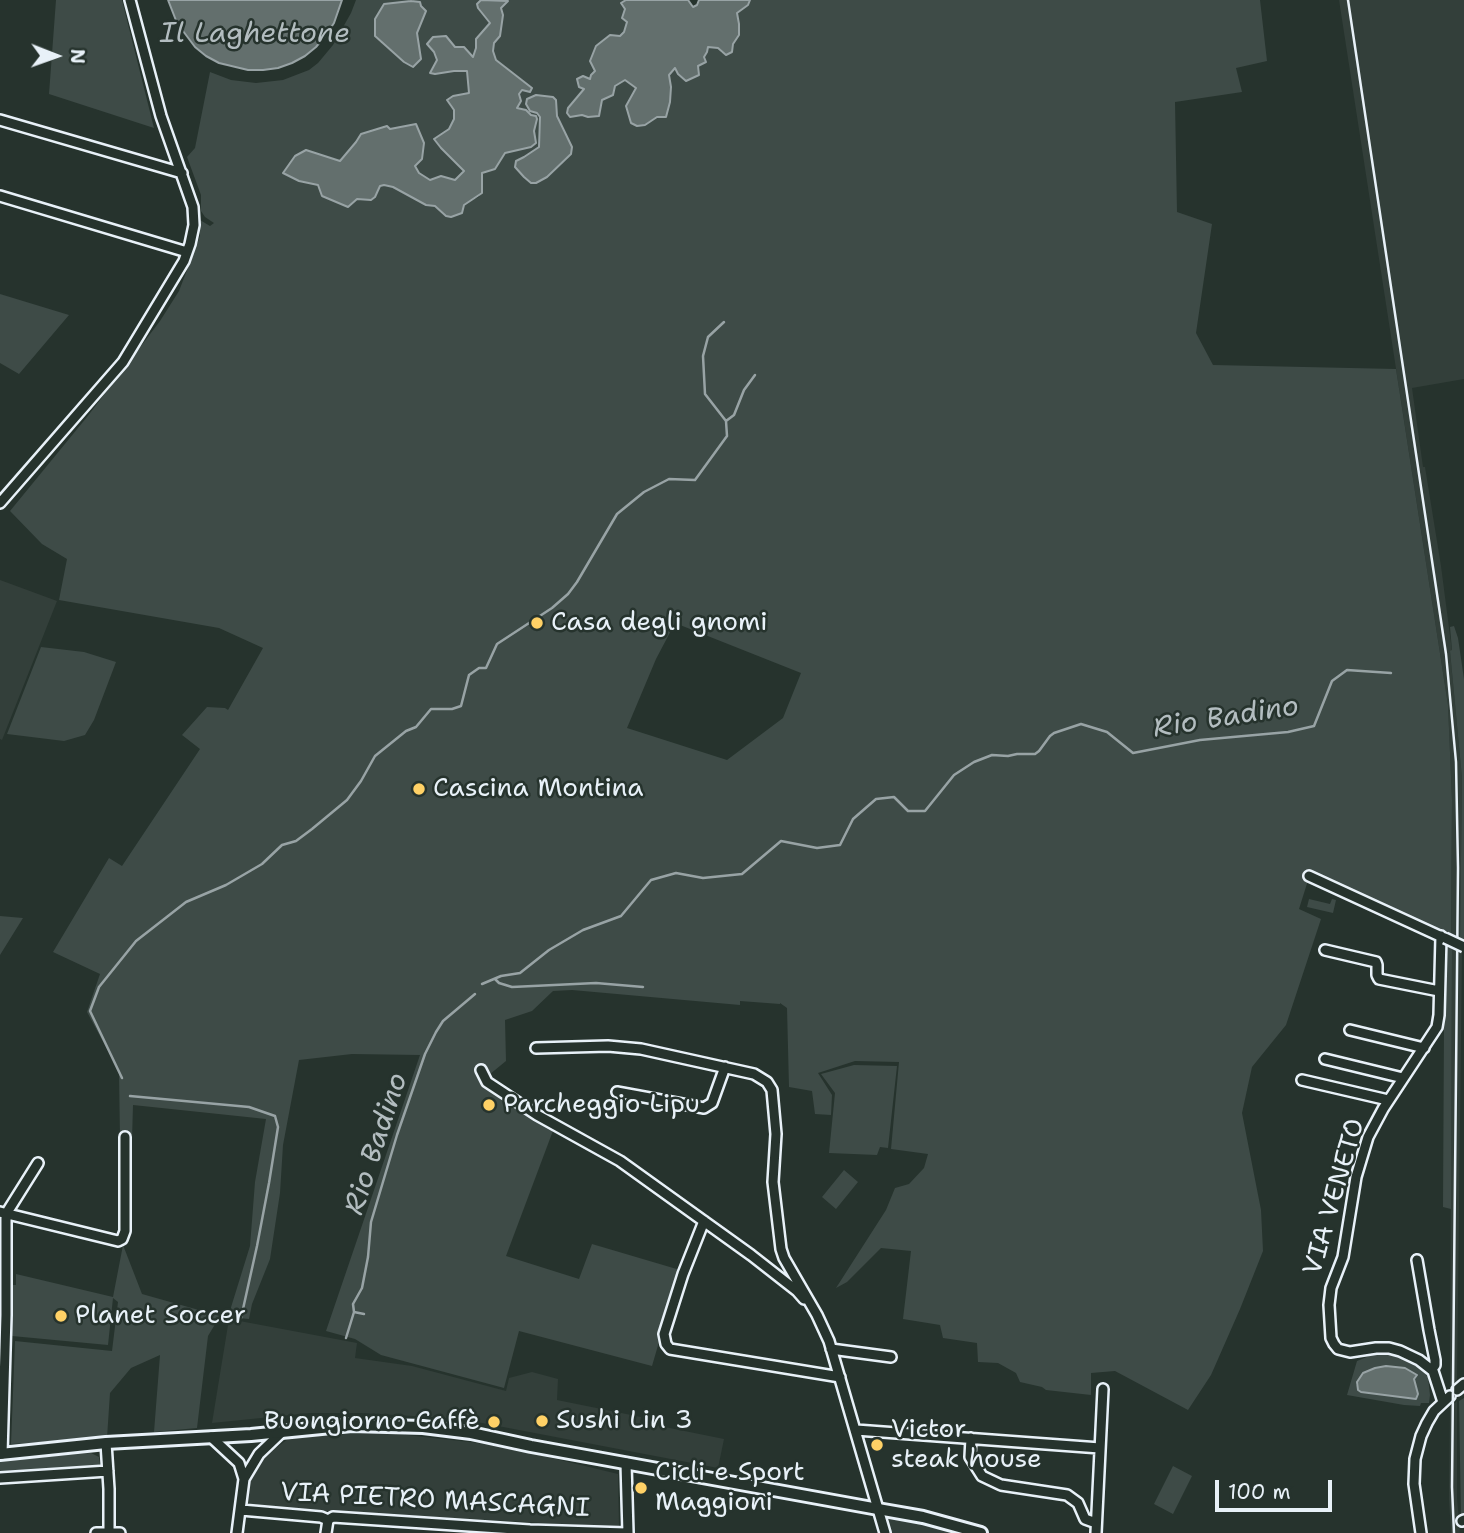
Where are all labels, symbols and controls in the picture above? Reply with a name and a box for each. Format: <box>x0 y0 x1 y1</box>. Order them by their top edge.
water label: Il Laghettone <box>160 18 350 52</box>
north arrow <box>21 21 91 91</box>
text: N <box>65 49 90 64</box>
place label: Casa degli gnomi <box>551 607 768 639</box>
marker: Casa degli gnomi <box>529 615 545 631</box>
water label: Rio Badino <box>1151 690 1301 746</box>
place label: Cascina Montina <box>433 773 643 805</box>
marker: Cascina Montina <box>411 781 427 797</box>
water label: Rio Badino <box>338 1069 416 1219</box>
place label: Parcheggio Lipu <box>503 1089 700 1121</box>
marker: Parcheggio Lipu <box>481 1097 497 1113</box>
street label: VIA VENETO <box>1298 1115 1372 1279</box>
place label: Planet Soccer <box>75 1300 246 1332</box>
marker: Planet Soccer <box>53 1308 69 1324</box>
place label: Sushi Lin 3 <box>556 1405 693 1437</box>
place label: Buongiorno Caffè <box>264 1406 480 1438</box>
marker: Sushi Lin 3 <box>534 1413 550 1429</box>
marker: Buongiorno Caffè <box>486 1414 502 1430</box>
place label: Victor steak house <box>891 1414 1042 1476</box>
marker: Victor steak house <box>869 1437 885 1453</box>
place label: Cicli e Sport Maggioni <box>655 1457 805 1518</box>
scale bar <box>1219 1466 1336 1510</box>
street label: VIA PIETRO MASCAGNI <box>280 1477 590 1525</box>
text: 100 m <box>1228 1478 1291 1506</box>
marker: Cicli e Sport Maggioni <box>633 1480 649 1496</box>

